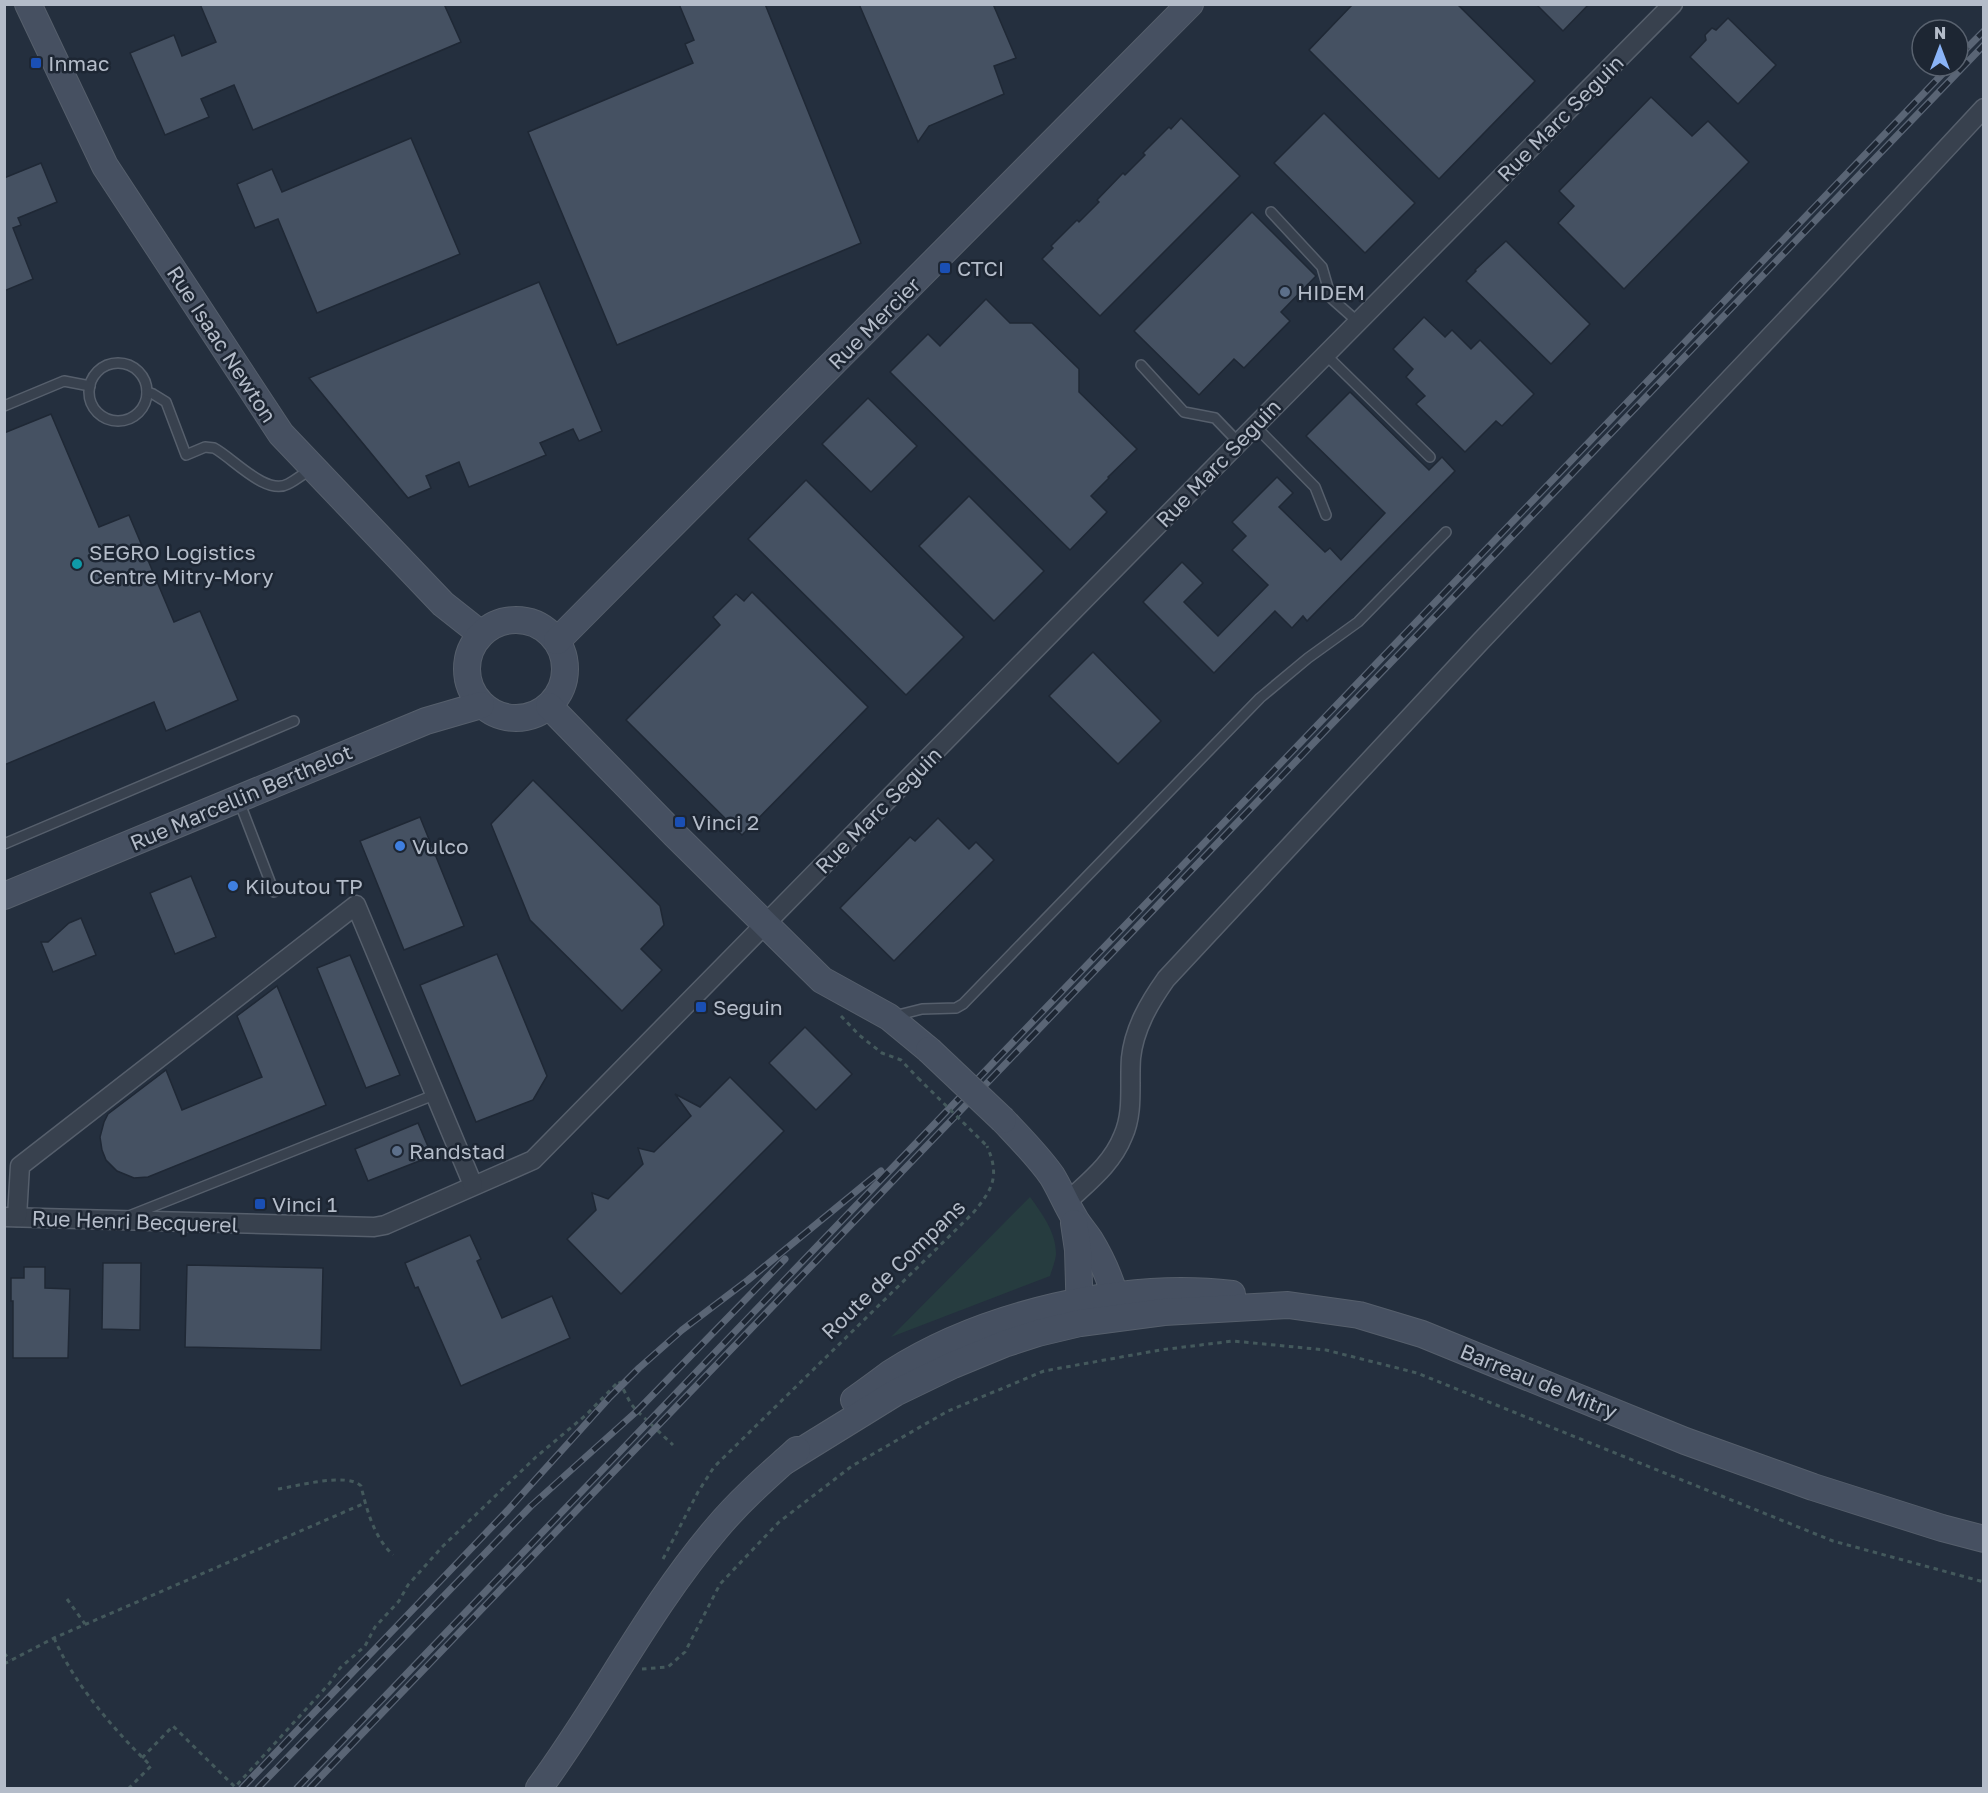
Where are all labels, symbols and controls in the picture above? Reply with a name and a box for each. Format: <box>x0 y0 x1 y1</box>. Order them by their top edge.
north arrow <box>1910 18 1970 78</box>
text: N <box>1934 23 1946 43</box>
street label: Rue Marc Seguin <box>1491 49 1629 187</box>
place label: Inmac <box>48 50 109 76</box>
marker: Inmac <box>29 56 43 70</box>
place label: CTCI <box>957 255 1004 281</box>
street label: Rue Isaac Newton <box>162 261 282 427</box>
marker: CTCI <box>938 261 952 275</box>
street label: Rue Mercier <box>822 271 926 375</box>
place label: HIDEM <box>1297 279 1365 305</box>
marker: HIDEM <box>1278 285 1292 299</box>
street label: Rue Marc Seguin <box>1150 393 1286 533</box>
place label: SEGRO Logistics Centre Mitry-Mory <box>89 539 274 589</box>
marker: SEGRO Logistics Centre Mitry-Mory <box>70 557 84 571</box>
street label: Rue Marcellin Berthelot <box>126 738 356 856</box>
street label: Rue Marc Seguin <box>809 741 947 879</box>
place label: Vinci 2 <box>692 809 759 835</box>
marker: Vinci 2 <box>673 815 687 829</box>
place label: Vulco <box>412 833 469 859</box>
marker: Vulco <box>393 839 407 853</box>
place label: Kiloutou TP <box>245 873 363 899</box>
marker: Kiloutou TP <box>226 879 240 893</box>
place label: Seguin <box>713 994 783 1020</box>
marker: Seguin <box>694 1000 708 1014</box>
place label: Randstad <box>409 1138 505 1164</box>
marker: Randstad <box>390 1144 404 1158</box>
place label: Vinci 1 <box>272 1191 337 1217</box>
street label: Route de Compans <box>816 1194 970 1344</box>
marker: Vinci 1 <box>253 1197 267 1211</box>
street label: Rue Henri Becquerel <box>31 1204 239 1238</box>
street label: Barreau de Mitry <box>1457 1338 1622 1424</box>

